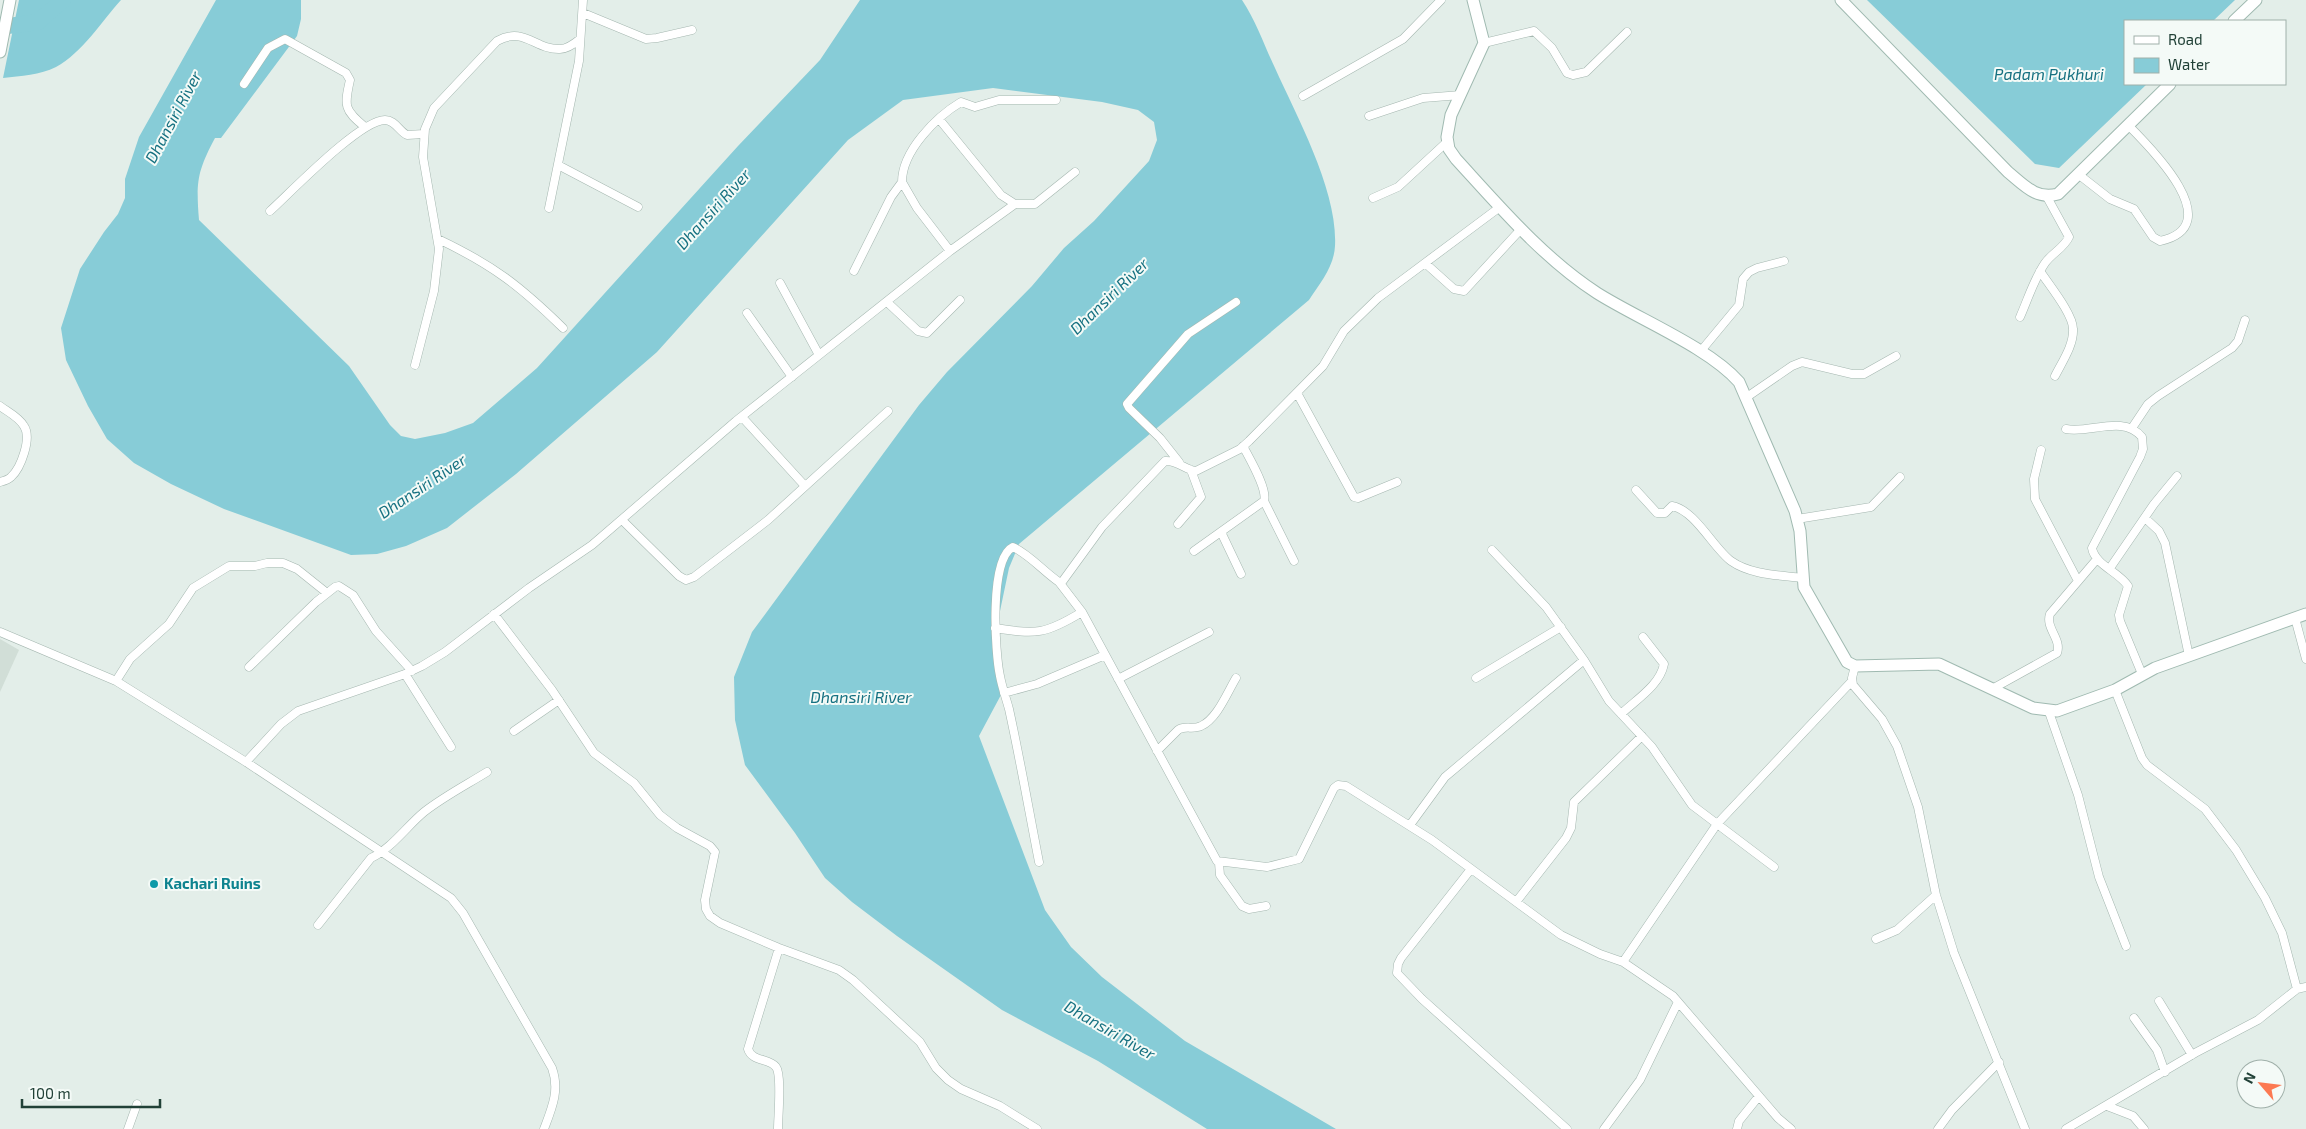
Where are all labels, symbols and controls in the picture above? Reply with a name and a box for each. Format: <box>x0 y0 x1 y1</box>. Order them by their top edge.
legend <box>2124 20 2286 85</box>
text: Road <box>2168 30 2203 48</box>
text: Water <box>2168 55 2210 73</box>
water label: Padam Pukhuri <box>1994 64 2104 83</box>
water label: Dhansiri River <box>140 67 205 166</box>
water label: Dhansiri River <box>672 164 754 253</box>
water label: Dhansiri River <box>1066 253 1152 338</box>
water label: Dhansiri River <box>374 449 470 522</box>
water label: Dhansiri River <box>810 687 912 706</box>
place label: Kachari Ruins <box>164 874 261 892</box>
marker: Kachari Ruins <box>148 878 160 890</box>
water label: Dhansiri River <box>1062 996 1159 1063</box>
north arrow <box>2236 1059 2286 1109</box>
text: N <box>2239 1069 2259 1086</box>
scale bar <box>22 1076 160 1108</box>
text: 100 m <box>30 1084 71 1102</box>

